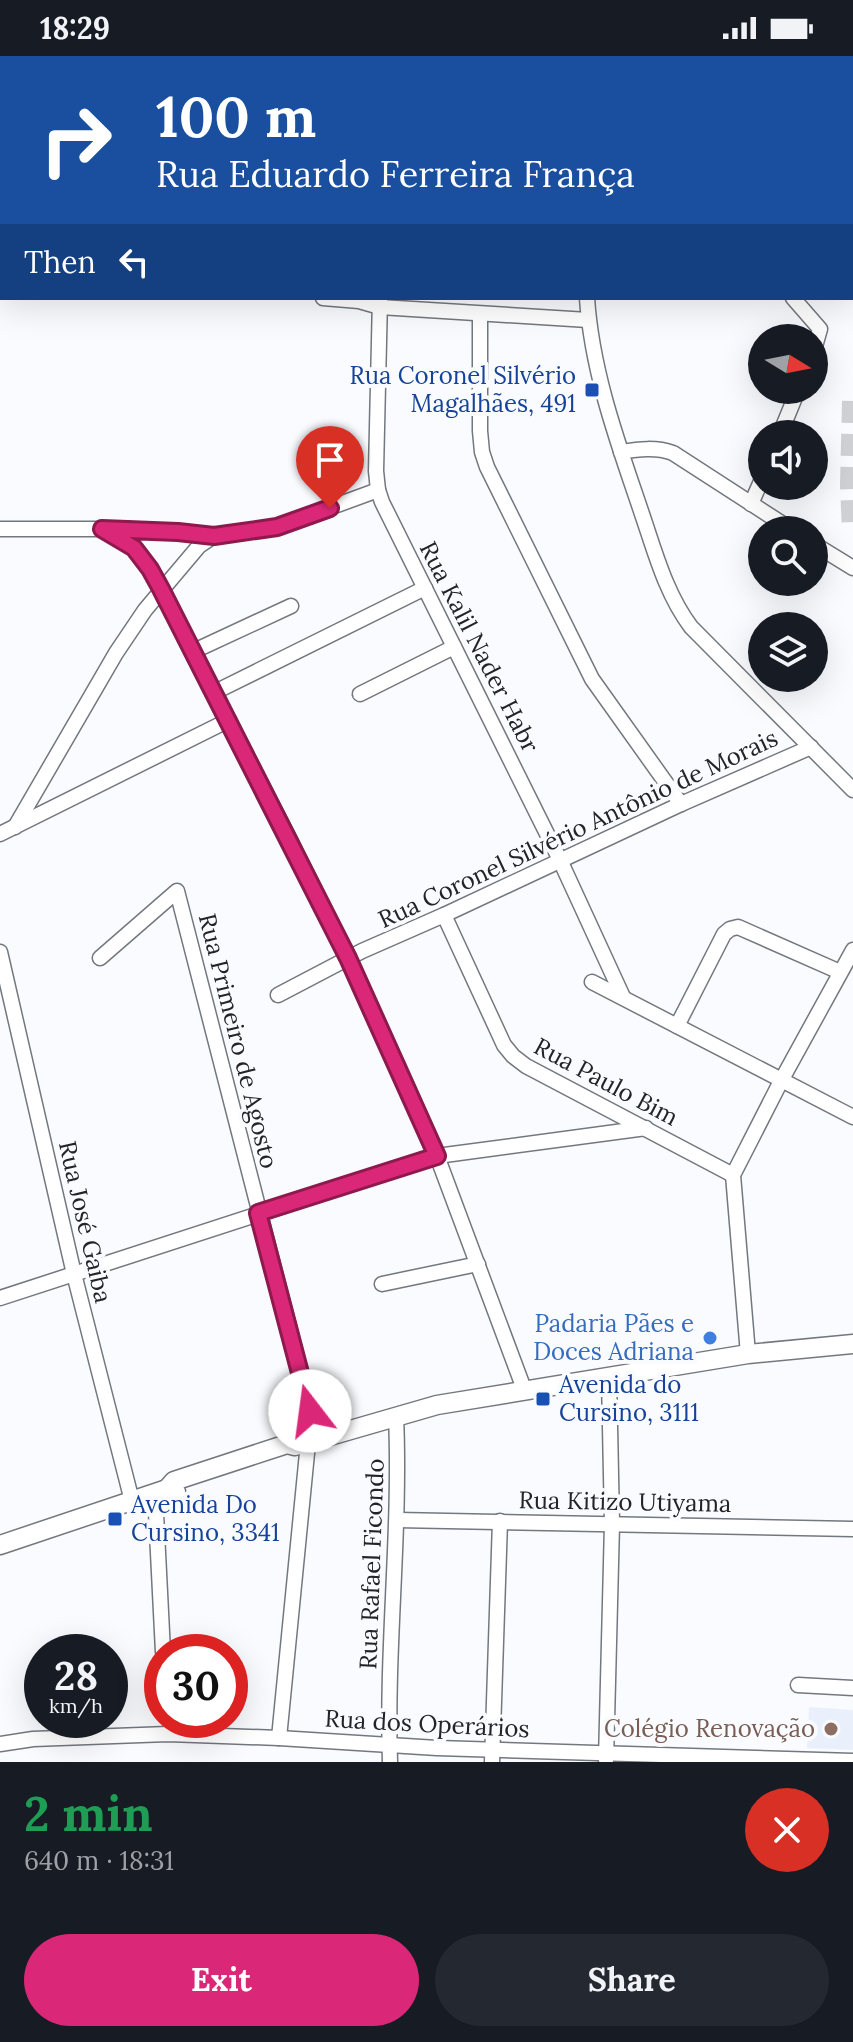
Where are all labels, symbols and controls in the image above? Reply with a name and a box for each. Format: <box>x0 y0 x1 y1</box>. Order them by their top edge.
text: 18:29 <box>40 9 110 47</box>
text: 100 m <box>156 81 316 152</box>
icon: right <box>24 88 128 192</box>
text: Rua Eduardo Ferreira França <box>156 151 635 197</box>
icon: left <box>112 240 156 284</box>
text: Then <box>24 243 96 281</box>
north arrow <box>748 324 828 404</box>
map controls <box>748 324 828 692</box>
place label: Rua Coronel Silvério Magalhães, 491 <box>350 360 576 419</box>
marker: Rua Coronel Silvério Magalhães, 491 <box>583 381 601 399</box>
button: sound <box>748 420 828 500</box>
pin <box>296 426 364 508</box>
icon: arrive <box>308 438 352 482</box>
button: search <box>748 516 828 596</box>
street label: Rua Kalil Nader Habr <box>413 536 546 758</box>
button: layers <box>748 612 828 692</box>
street label: Rua Coronel Silvério Antônio de Morais <box>373 722 782 935</box>
street label: Rua Primeiro de Agosto <box>192 910 285 1172</box>
street label: Rua Paulo Bim <box>529 1031 684 1133</box>
street label: Rua José Gaiba <box>52 1138 119 1306</box>
place label: Padaria Pães e Doces Adriana <box>533 1308 694 1367</box>
marker: Padaria Pães e Doces Adriana <box>701 1329 719 1347</box>
position arrow <box>268 1369 352 1453</box>
place label: Avenida do Cursino, 3111 <box>558 1369 699 1428</box>
marker: Avenida do Cursino, 3111 <box>534 1390 552 1408</box>
street label: Rua Rafael Ficondo <box>352 1458 391 1670</box>
street label: Rua Kitizo Utiyama <box>518 1484 732 1519</box>
place label: Avenida Do Cursino, 3341 <box>130 1489 280 1548</box>
marker: Avenida Do Cursino, 3341 <box>106 1510 124 1528</box>
speed limit sign: 30 <box>144 1634 248 1738</box>
text: 28 <box>54 1650 98 1701</box>
text: km/h <box>49 1693 103 1718</box>
street label: Rua dos Operários <box>324 1703 530 1744</box>
place label: Colégio Renovação <box>604 1713 815 1744</box>
marker: Colégio Renovação <box>822 1720 840 1738</box>
text: 2 min <box>24 1783 153 1844</box>
button: close <box>745 1788 829 1872</box>
text: 640 m · 18:31 <box>24 1844 174 1877</box>
button: Exit <box>24 1934 419 2026</box>
button: Share <box>435 1934 829 2026</box>

